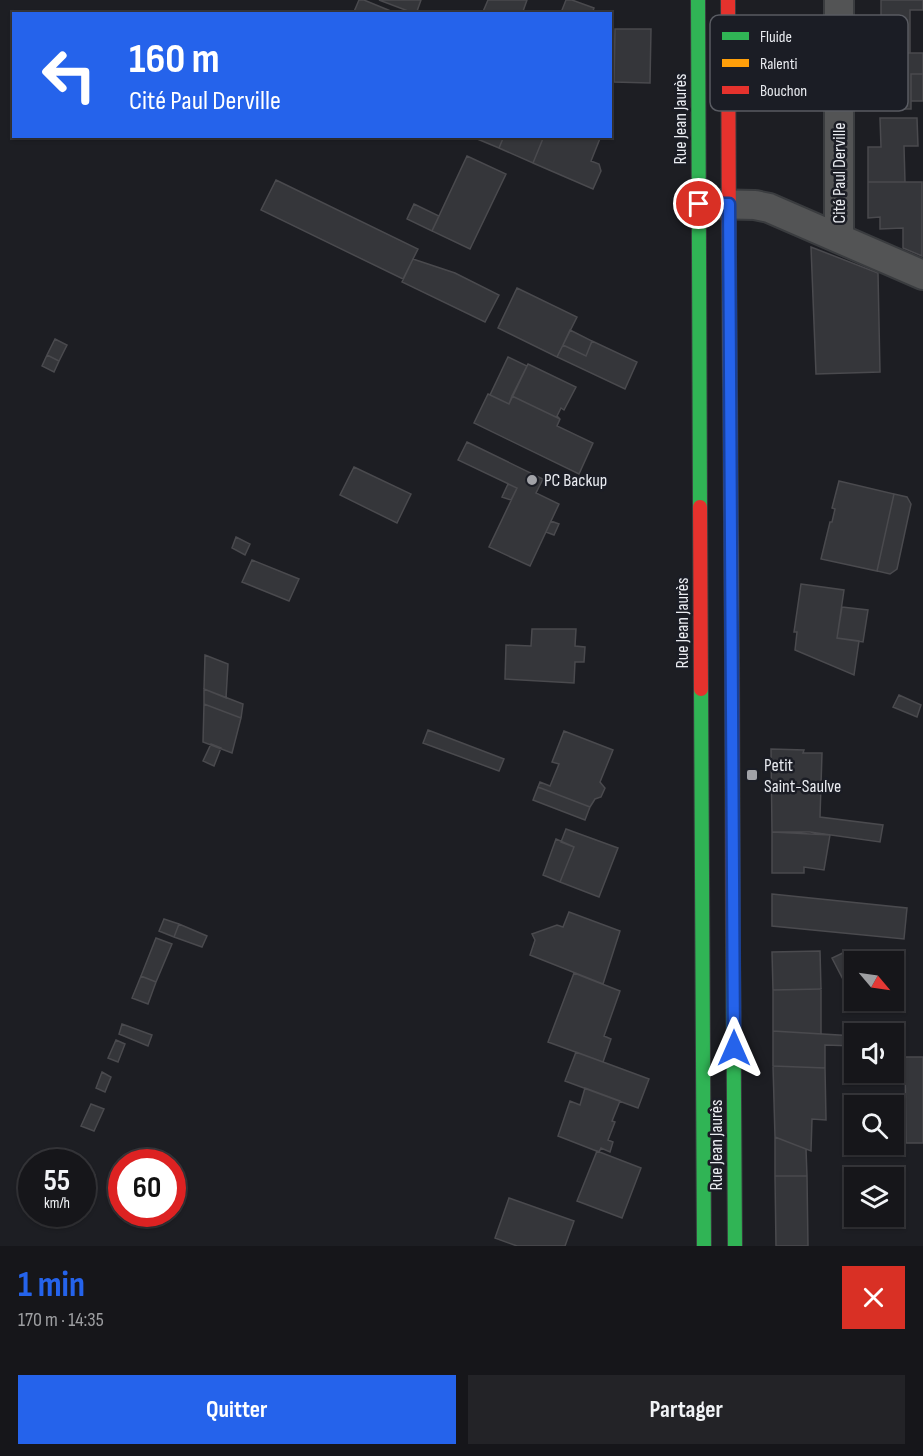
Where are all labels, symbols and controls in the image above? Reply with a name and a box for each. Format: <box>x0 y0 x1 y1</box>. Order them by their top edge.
legend <box>710 15 908 111</box>
text: Fluide <box>760 28 792 47</box>
text: 160 m <box>129 34 220 85</box>
icon: left <box>30 36 108 114</box>
text: Ralenti <box>760 55 798 74</box>
street label: Rue Jean Jaurès <box>670 73 691 165</box>
text: Bouchon <box>760 82 807 101</box>
text: Cité Paul Derville <box>129 85 281 117</box>
street label: Cité Paul Derville <box>829 122 850 224</box>
pin <box>673 178 724 229</box>
icon: arrive <box>682 187 715 220</box>
place label: PC Backup <box>544 470 607 491</box>
marker: PC Backup <box>525 473 539 487</box>
street label: Rue Jean Jaurès <box>672 577 693 669</box>
place label: Petit Saint-Saulve <box>764 755 841 797</box>
marker: Petit Saint-Saulve <box>745 768 759 782</box>
north arrow <box>844 951 904 1011</box>
map controls <box>844 951 904 1227</box>
position arrow <box>702 1016 766 1080</box>
button: sound <box>844 1023 904 1083</box>
button: search <box>844 1095 904 1155</box>
street label: Rue Jean Jaurès <box>706 1099 727 1191</box>
speed limit sign: 60 <box>108 1149 186 1227</box>
text: 55 <box>44 1163 70 1199</box>
button: layers <box>844 1167 904 1227</box>
text: km/h <box>44 1194 70 1213</box>
text: 1 min <box>18 1264 85 1307</box>
button: close <box>842 1266 905 1329</box>
text: 170 m · 14:35 <box>18 1308 104 1332</box>
button: Quitter <box>18 1375 456 1444</box>
button: Partager <box>468 1375 905 1444</box>

